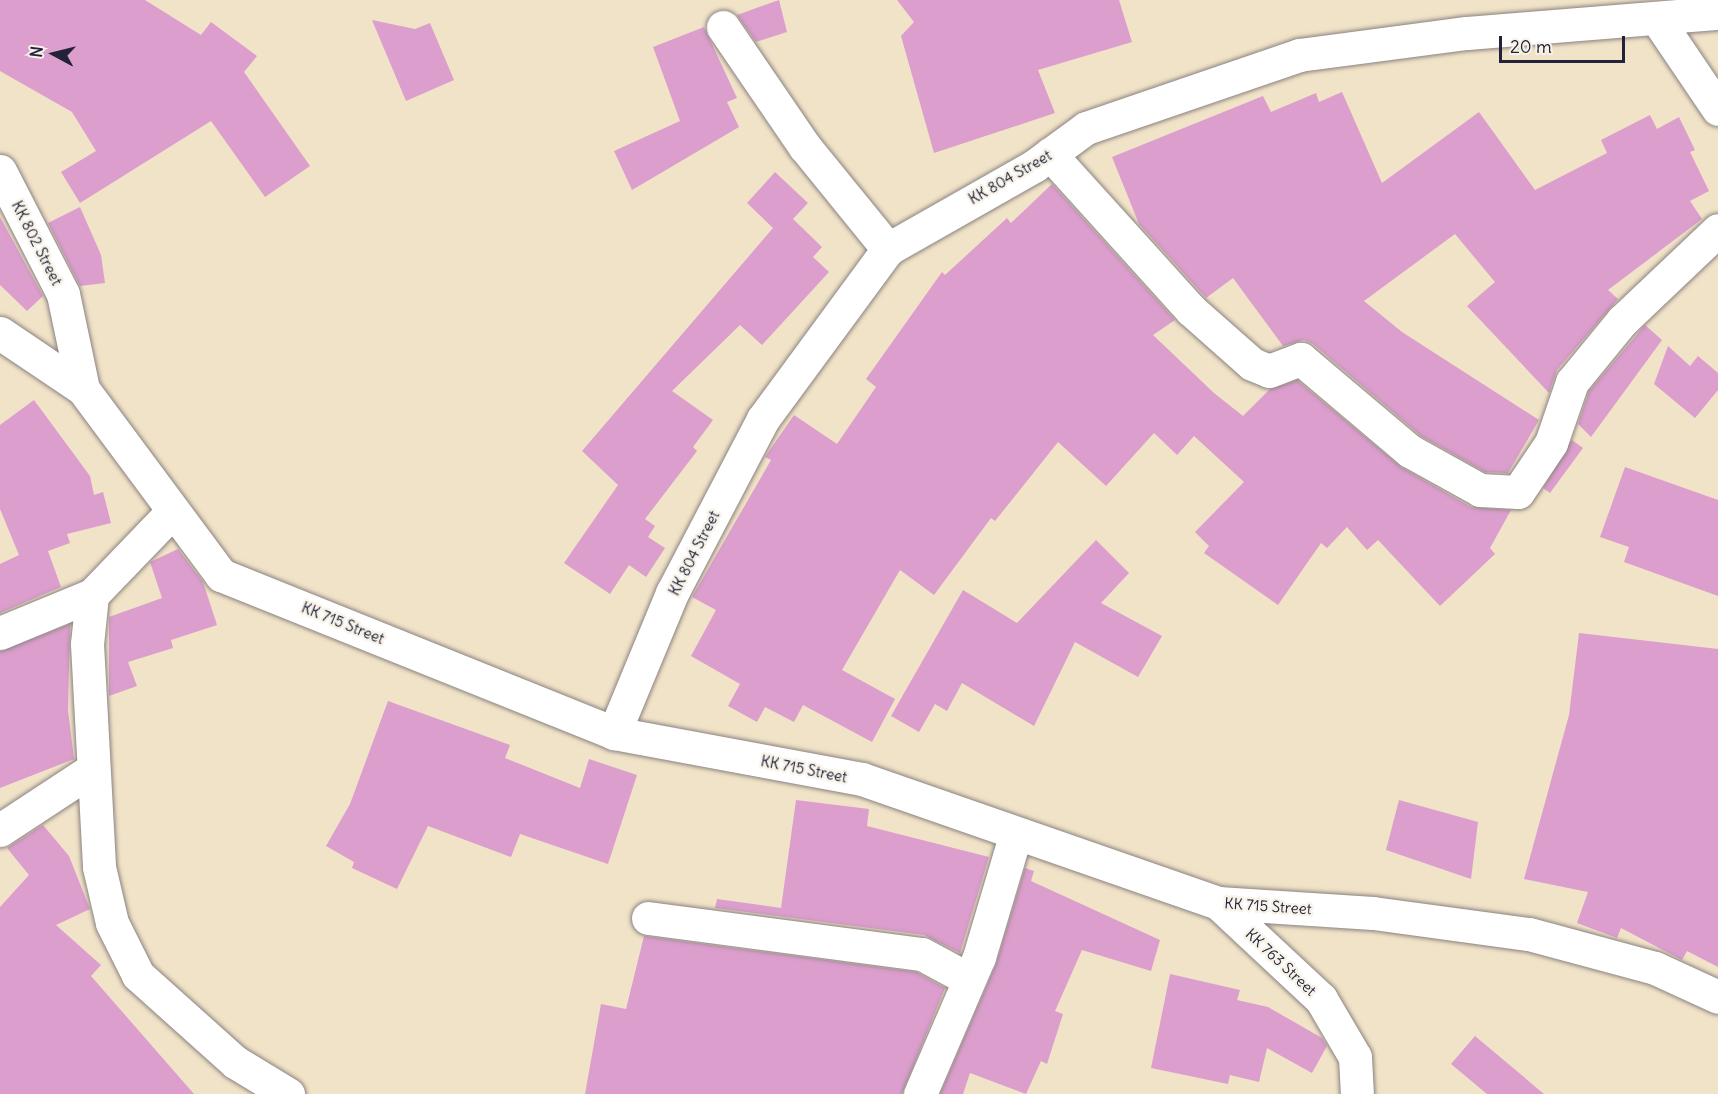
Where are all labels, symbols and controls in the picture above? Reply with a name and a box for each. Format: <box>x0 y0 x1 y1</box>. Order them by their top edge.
north arrow <box>24 24 84 84</box>
scale bar <box>1502 24 1628 62</box>
text: 20 m <box>1510 35 1552 58</box>
text: N <box>26 45 47 59</box>
street label: KK 804 Street <box>965 146 1055 208</box>
street label: KK 802 Street <box>8 198 66 288</box>
street label: KK 804 Street <box>665 508 723 598</box>
street label: KK 715 Street <box>299 598 387 648</box>
street label: KK 715 Street <box>759 752 849 786</box>
street label: KK 715 Street <box>1224 894 1312 918</box>
street label: KK 763 Street <box>1242 925 1320 999</box>

